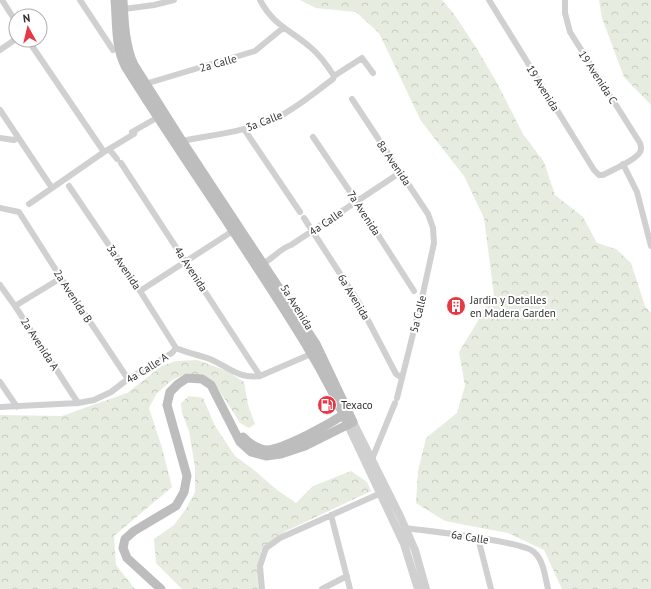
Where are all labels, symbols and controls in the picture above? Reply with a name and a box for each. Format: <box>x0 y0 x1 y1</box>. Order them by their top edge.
north arrow <box>8 8 48 48</box>
text: N <box>22 11 31 26</box>
street label: 19 Avenida C <box>576 48 620 106</box>
street label: 2a Calle <box>198 51 239 75</box>
street label: 19 Avenida <box>523 62 563 114</box>
street label: 3a Calle <box>244 108 285 134</box>
street label: 8a Avenida <box>374 138 414 188</box>
street label: 7a Avenida <box>344 188 384 238</box>
street label: 4a Calle <box>306 205 346 238</box>
street label: 3a Avenida <box>104 242 144 292</box>
street label: 4a Avenida <box>171 244 211 294</box>
street label: 2a Avenida B <box>51 267 95 325</box>
street label: 6a Avenida <box>335 271 373 323</box>
street label: 5a Avenida <box>277 282 317 332</box>
street label: 5a Calle <box>407 293 429 334</box>
place label: Jardin y Detalles en Madera Garden <box>469 293 556 320</box>
building icon: Jardin y Detalles en Madera Garden <box>445 295 467 317</box>
street label: 2a Avenida A <box>18 315 63 374</box>
street label: 4a Calle A <box>123 349 171 386</box>
fuel station icon: Texaco <box>316 394 338 416</box>
place label: Texaco <box>341 398 373 412</box>
street label: 6a Calle <box>450 527 490 547</box>

